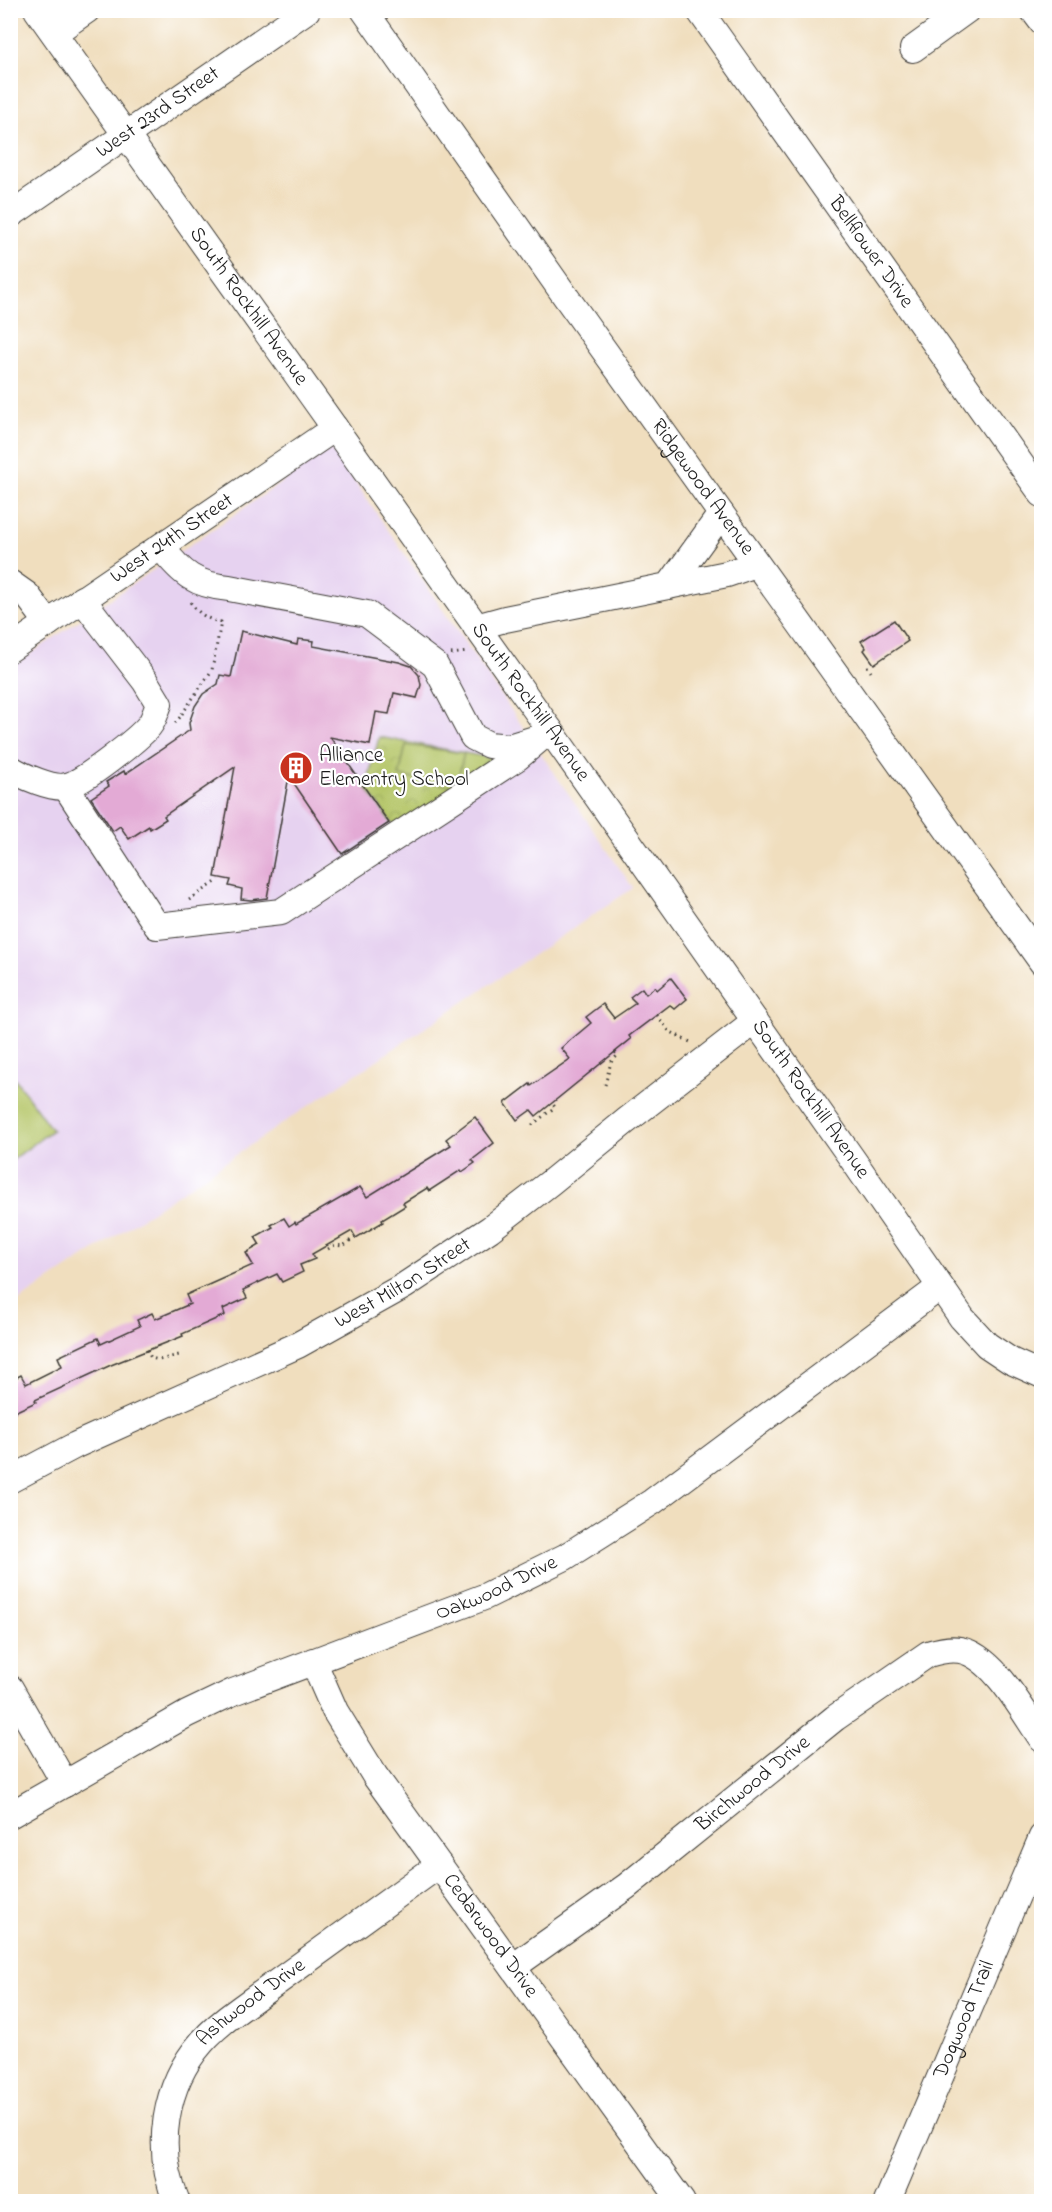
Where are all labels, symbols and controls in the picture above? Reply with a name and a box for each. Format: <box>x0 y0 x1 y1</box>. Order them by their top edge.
street label: West 23rd Street <box>90 59 226 166</box>
street label: Bellflower Drive <box>820 189 921 315</box>
street label: South Rockhill Avenue <box>181 221 316 392</box>
street label: Ridgewood Avenue <box>643 413 762 562</box>
street label: West 24th Street <box>104 486 240 591</box>
street label: South Rockhill Avenue <box>463 617 597 788</box>
place label: Alliance Elementry School <box>319 741 469 797</box>
building icon: Alliance Elementry School <box>278 750 314 786</box>
street label: South Rockhill Avenue <box>744 1014 877 1186</box>
street label: West Milton Street <box>329 1230 477 1337</box>
street label: Oakwood Drive <box>431 1548 563 1629</box>
street label: Birchwood Drive <box>688 1728 818 1840</box>
street label: Cedarwood Drive <box>435 1867 546 2005</box>
street label: Ashwood Drive <box>190 1951 312 2053</box>
street label: Dogwood Trail <box>926 1956 1003 2084</box>

